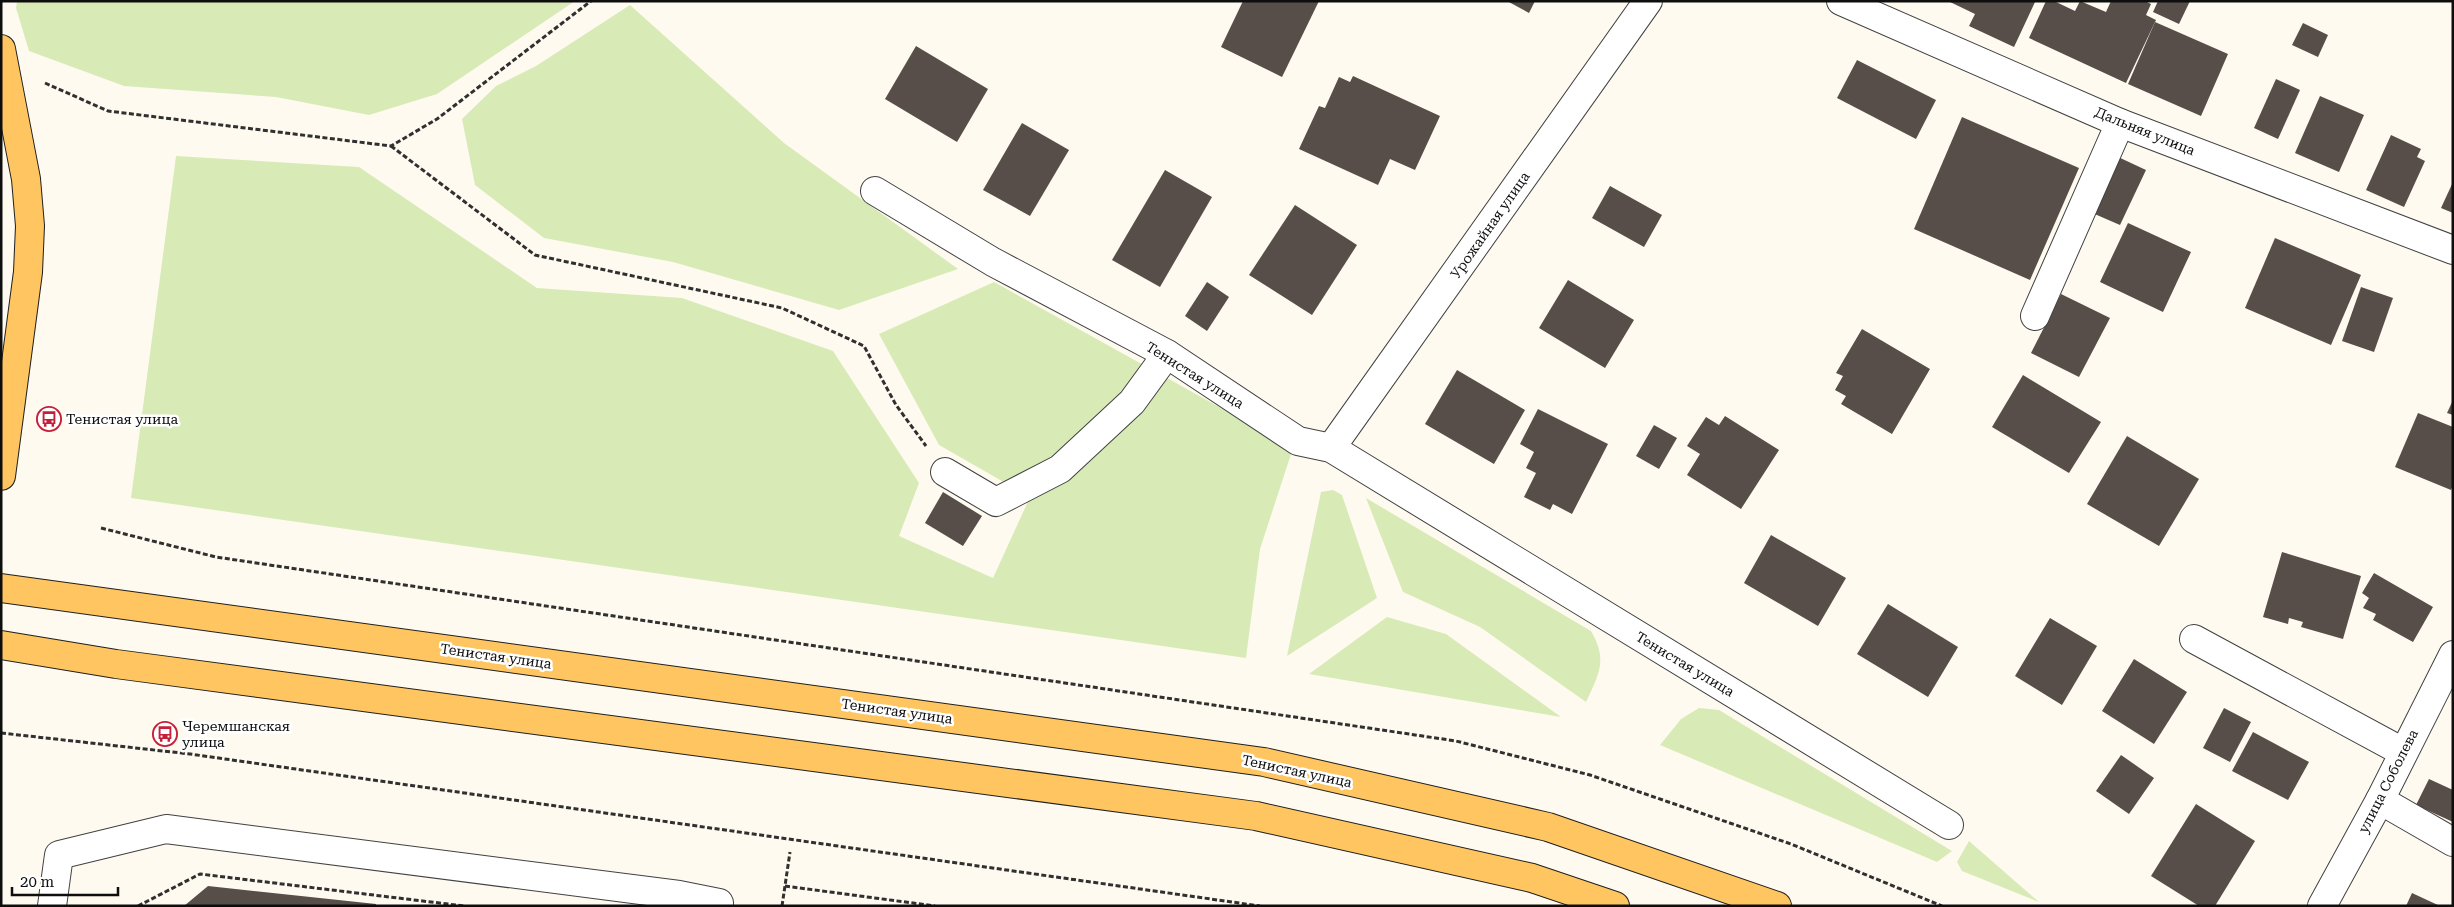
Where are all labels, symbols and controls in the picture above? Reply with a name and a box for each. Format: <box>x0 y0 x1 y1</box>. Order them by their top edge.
street label: Дальняя улица <box>2093 104 2198 159</box>
street label: Урожайная улица <box>1447 168 1533 281</box>
street label: Тенистая улица <box>1143 339 1247 412</box>
bus stop icon: Тенистая улица <box>36 406 62 432</box>
place label: Тенистая улица <box>66 411 178 427</box>
street label: Тенистая улица <box>1633 628 1737 700</box>
street label: Тенистая улица <box>439 640 553 672</box>
street label: Тенистая улица <box>840 695 954 727</box>
place label: Черемшанская улица <box>182 718 290 750</box>
bus stop icon: Черемшанская улица <box>152 721 178 747</box>
street label: улица Соболева <box>2355 726 2421 835</box>
street label: Тенистая улица <box>1241 752 1354 791</box>
scale bar <box>12 864 119 896</box>
text: 20 m <box>20 873 55 891</box>

